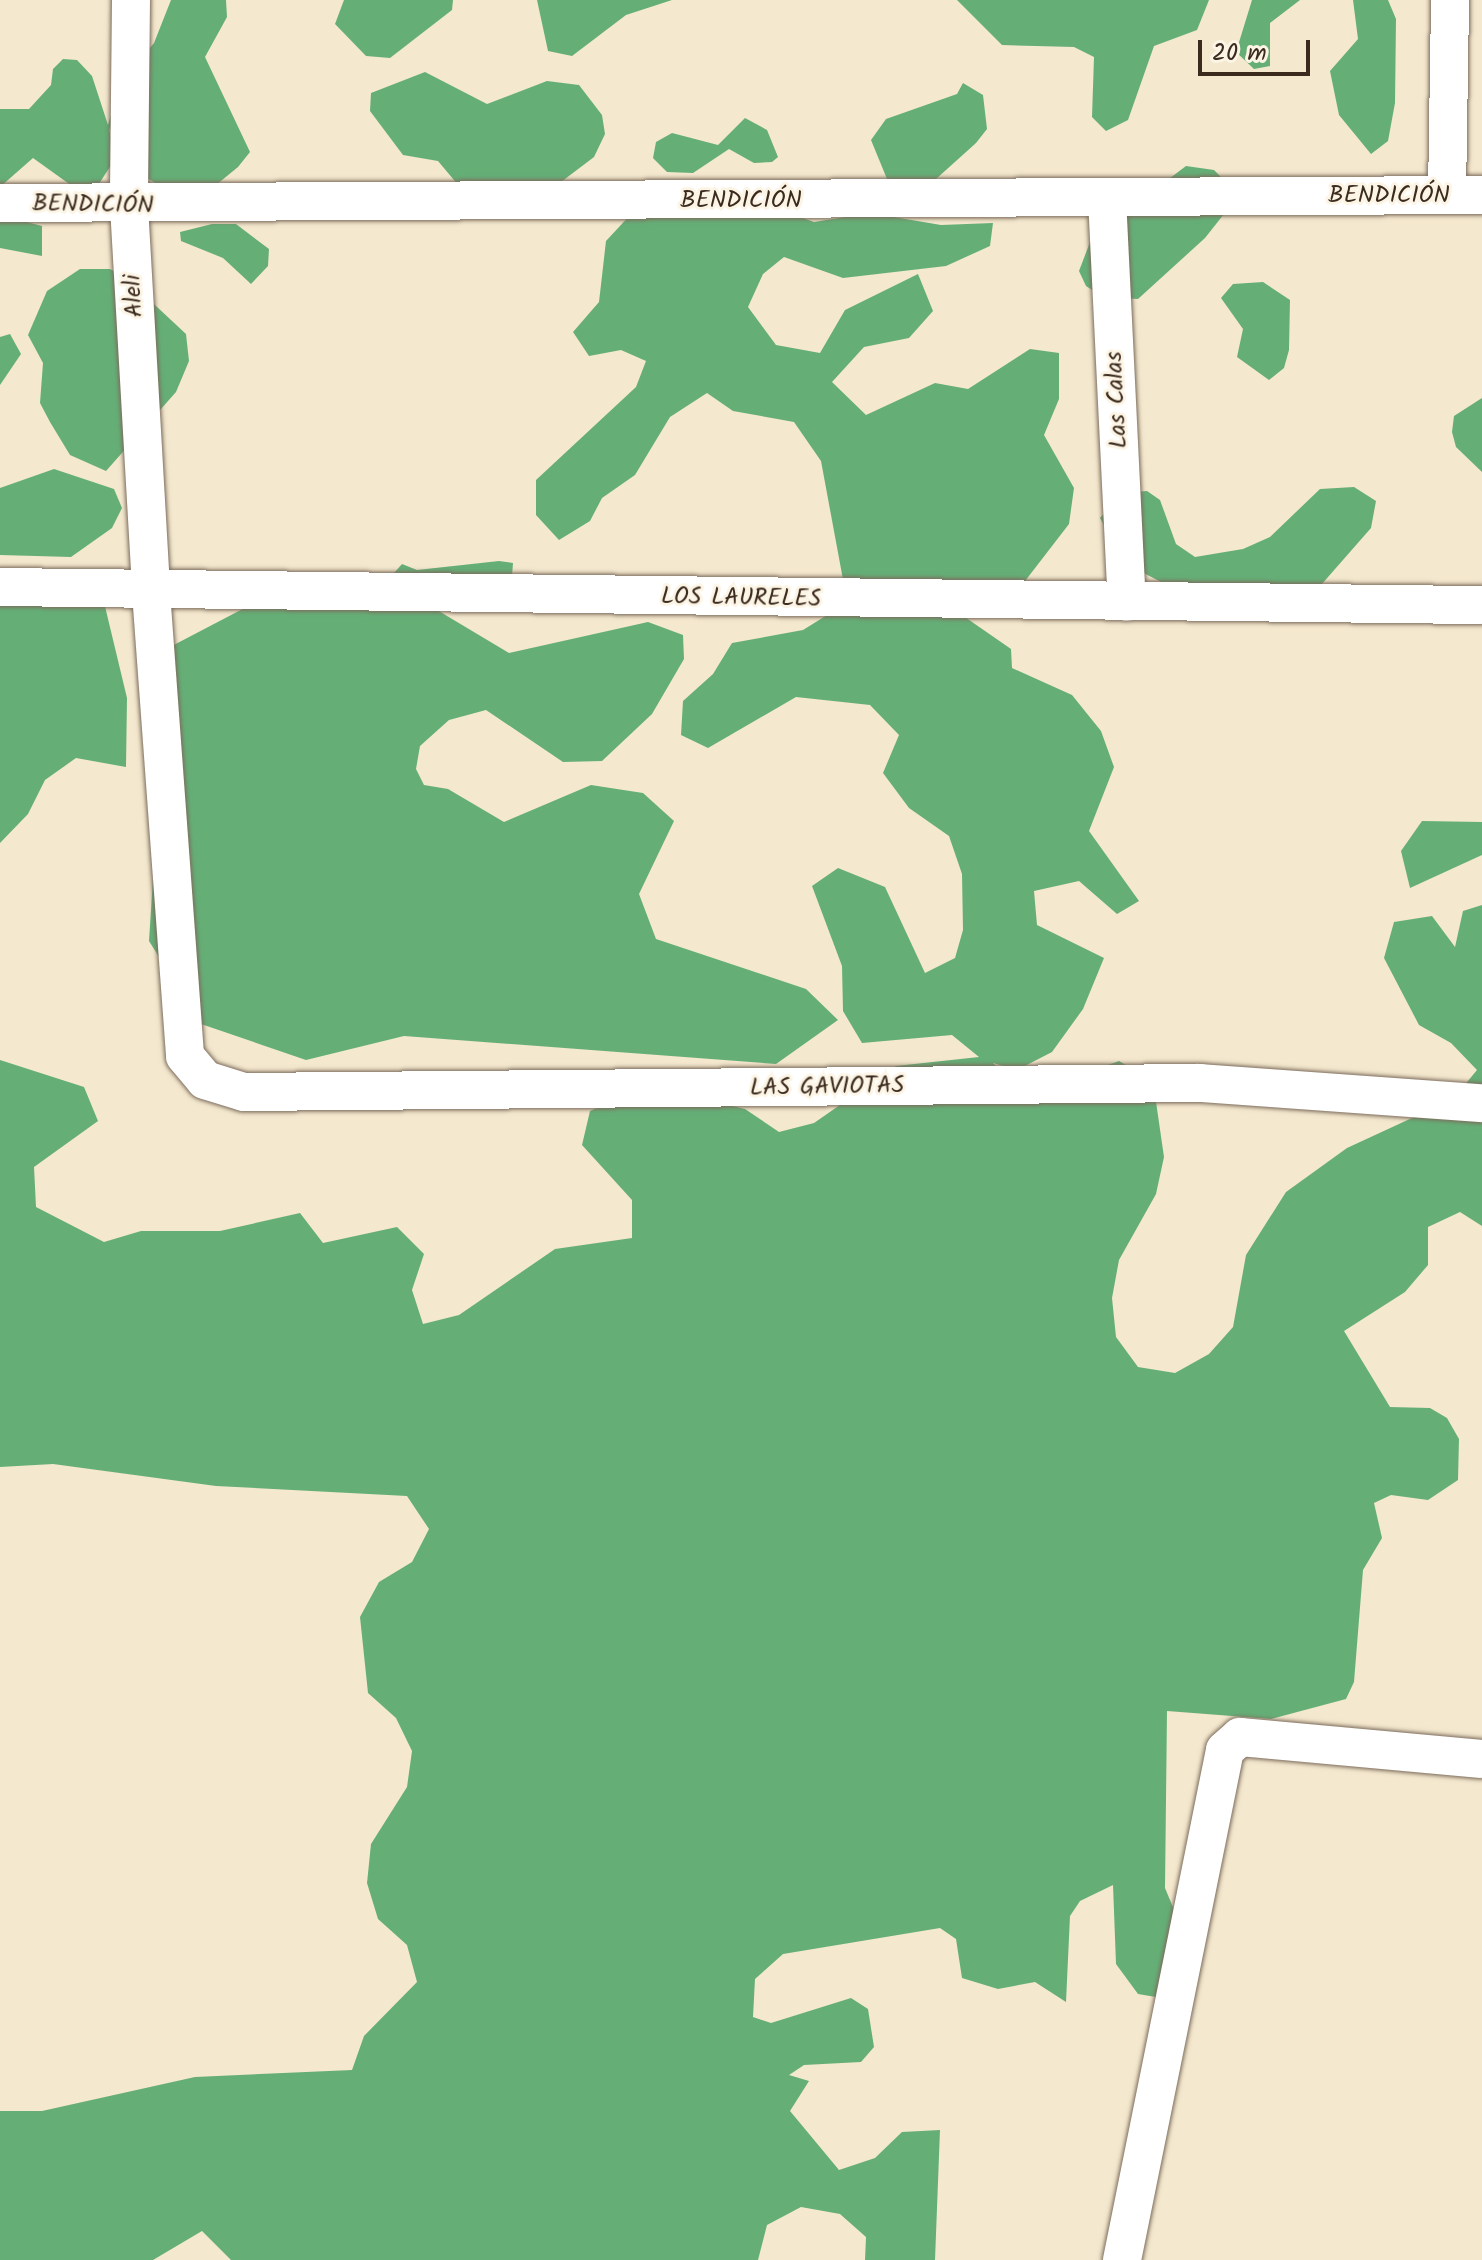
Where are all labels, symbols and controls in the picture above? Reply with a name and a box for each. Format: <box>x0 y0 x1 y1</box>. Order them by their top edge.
scale bar <box>1202 24 1314 74</box>
text: 20 m <box>1212 34 1267 73</box>
street label: BENDICIÓN <box>1328 182 1450 210</box>
street label: BENDICIÓN <box>680 187 802 215</box>
street label: BENDICIÓN <box>32 190 154 220</box>
street label: Aleli <box>118 274 150 318</box>
street label: Las Calas <box>1100 351 1134 449</box>
street label: LOS LAURELES <box>661 582 821 614</box>
street label: LAS GAVIOTAS <box>750 1071 904 1103</box>

